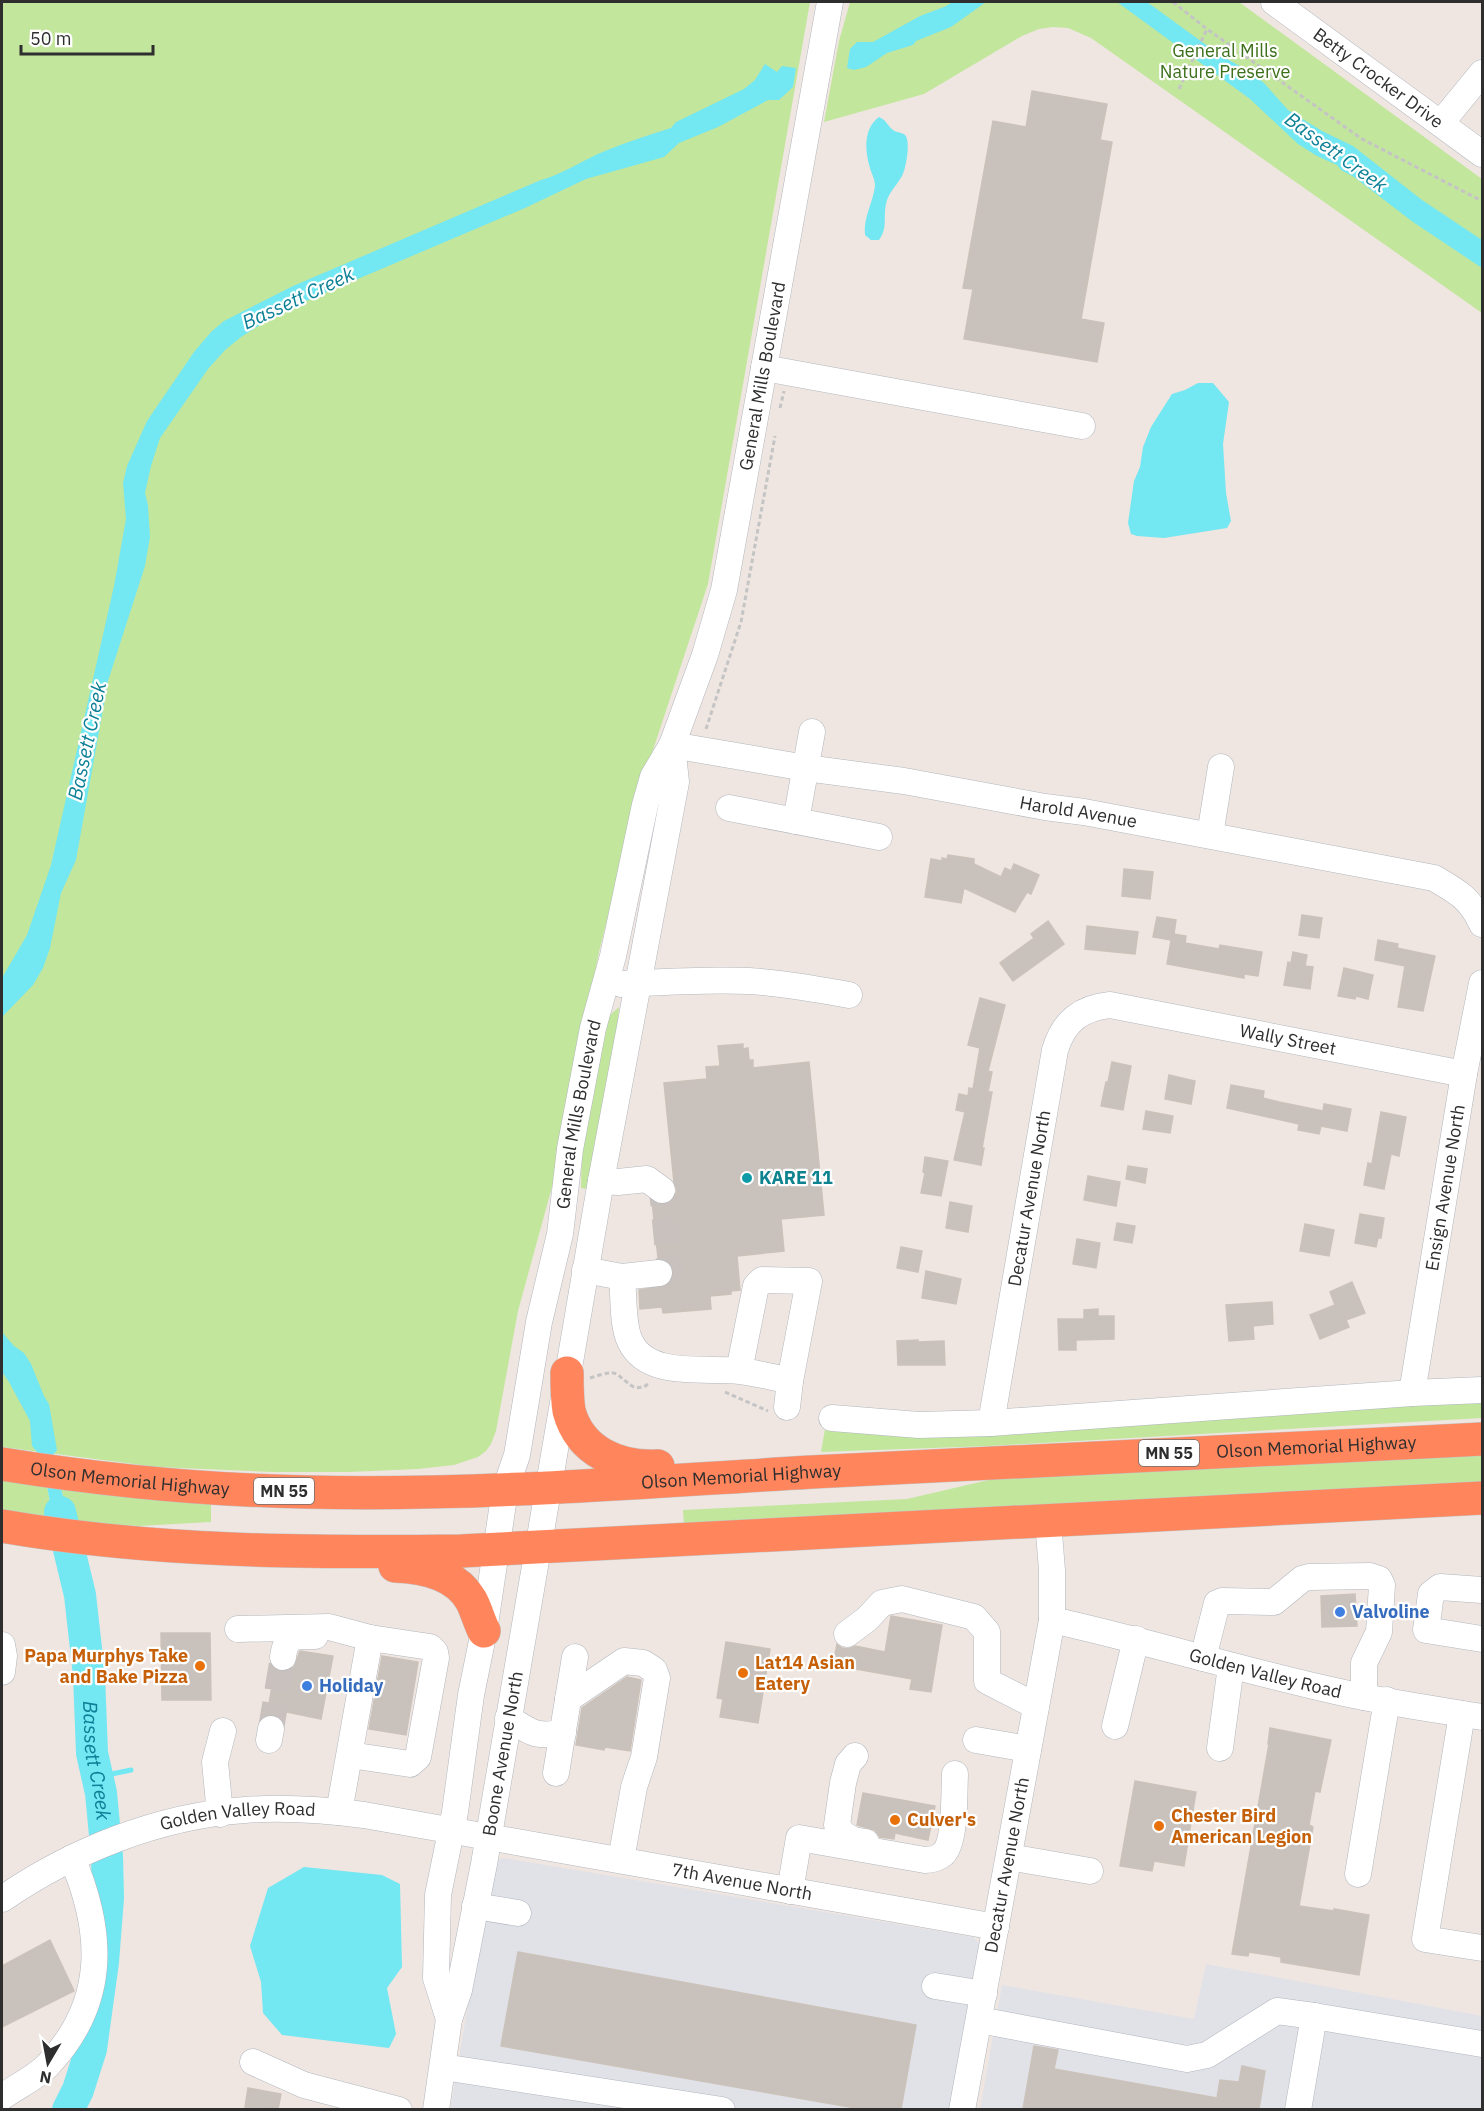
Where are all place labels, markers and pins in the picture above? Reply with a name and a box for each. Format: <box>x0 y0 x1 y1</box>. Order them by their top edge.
place label: KARE 11 <box>759 1166 833 1189</box>
marker: KARE 11 <box>740 1171 754 1185</box>
place label: Valvoline <box>1352 1600 1430 1623</box>
marker: Valvoline <box>1333 1605 1347 1619</box>
place label: Papa Murphys Take and Bake Pizza <box>24 1644 188 1688</box>
place label: Lat14 Asian Eatery <box>755 1651 855 1695</box>
marker: Papa Murphys Take and Bake Pizza <box>193 1659 207 1673</box>
marker: Lat14 Asian Eatery <box>736 1666 750 1680</box>
place label: Holiday <box>319 1674 384 1697</box>
marker: Holiday <box>300 1679 314 1693</box>
place label: Chester Bird American Legion <box>1171 1804 1312 1848</box>
place label: Culver's <box>907 1808 976 1831</box>
marker: Culver's <box>888 1813 902 1827</box>
marker: Chester Bird American Legion <box>1152 1819 1166 1833</box>

